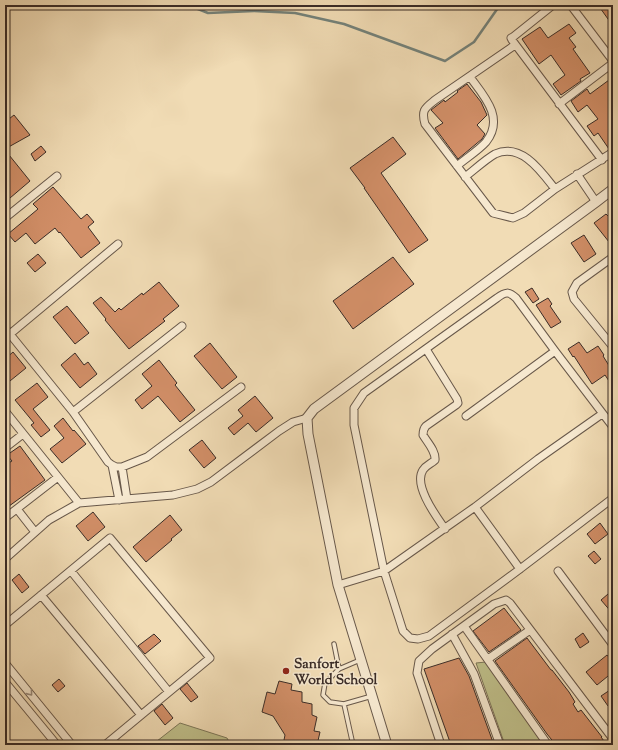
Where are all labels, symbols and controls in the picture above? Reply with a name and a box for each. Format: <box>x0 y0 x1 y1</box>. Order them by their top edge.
place label: Sanfort World School <box>294 655 378 691</box>
marker: Sanfort World School <box>281 666 291 676</box>
one-way arrow <box>25 688 32 695</box>

